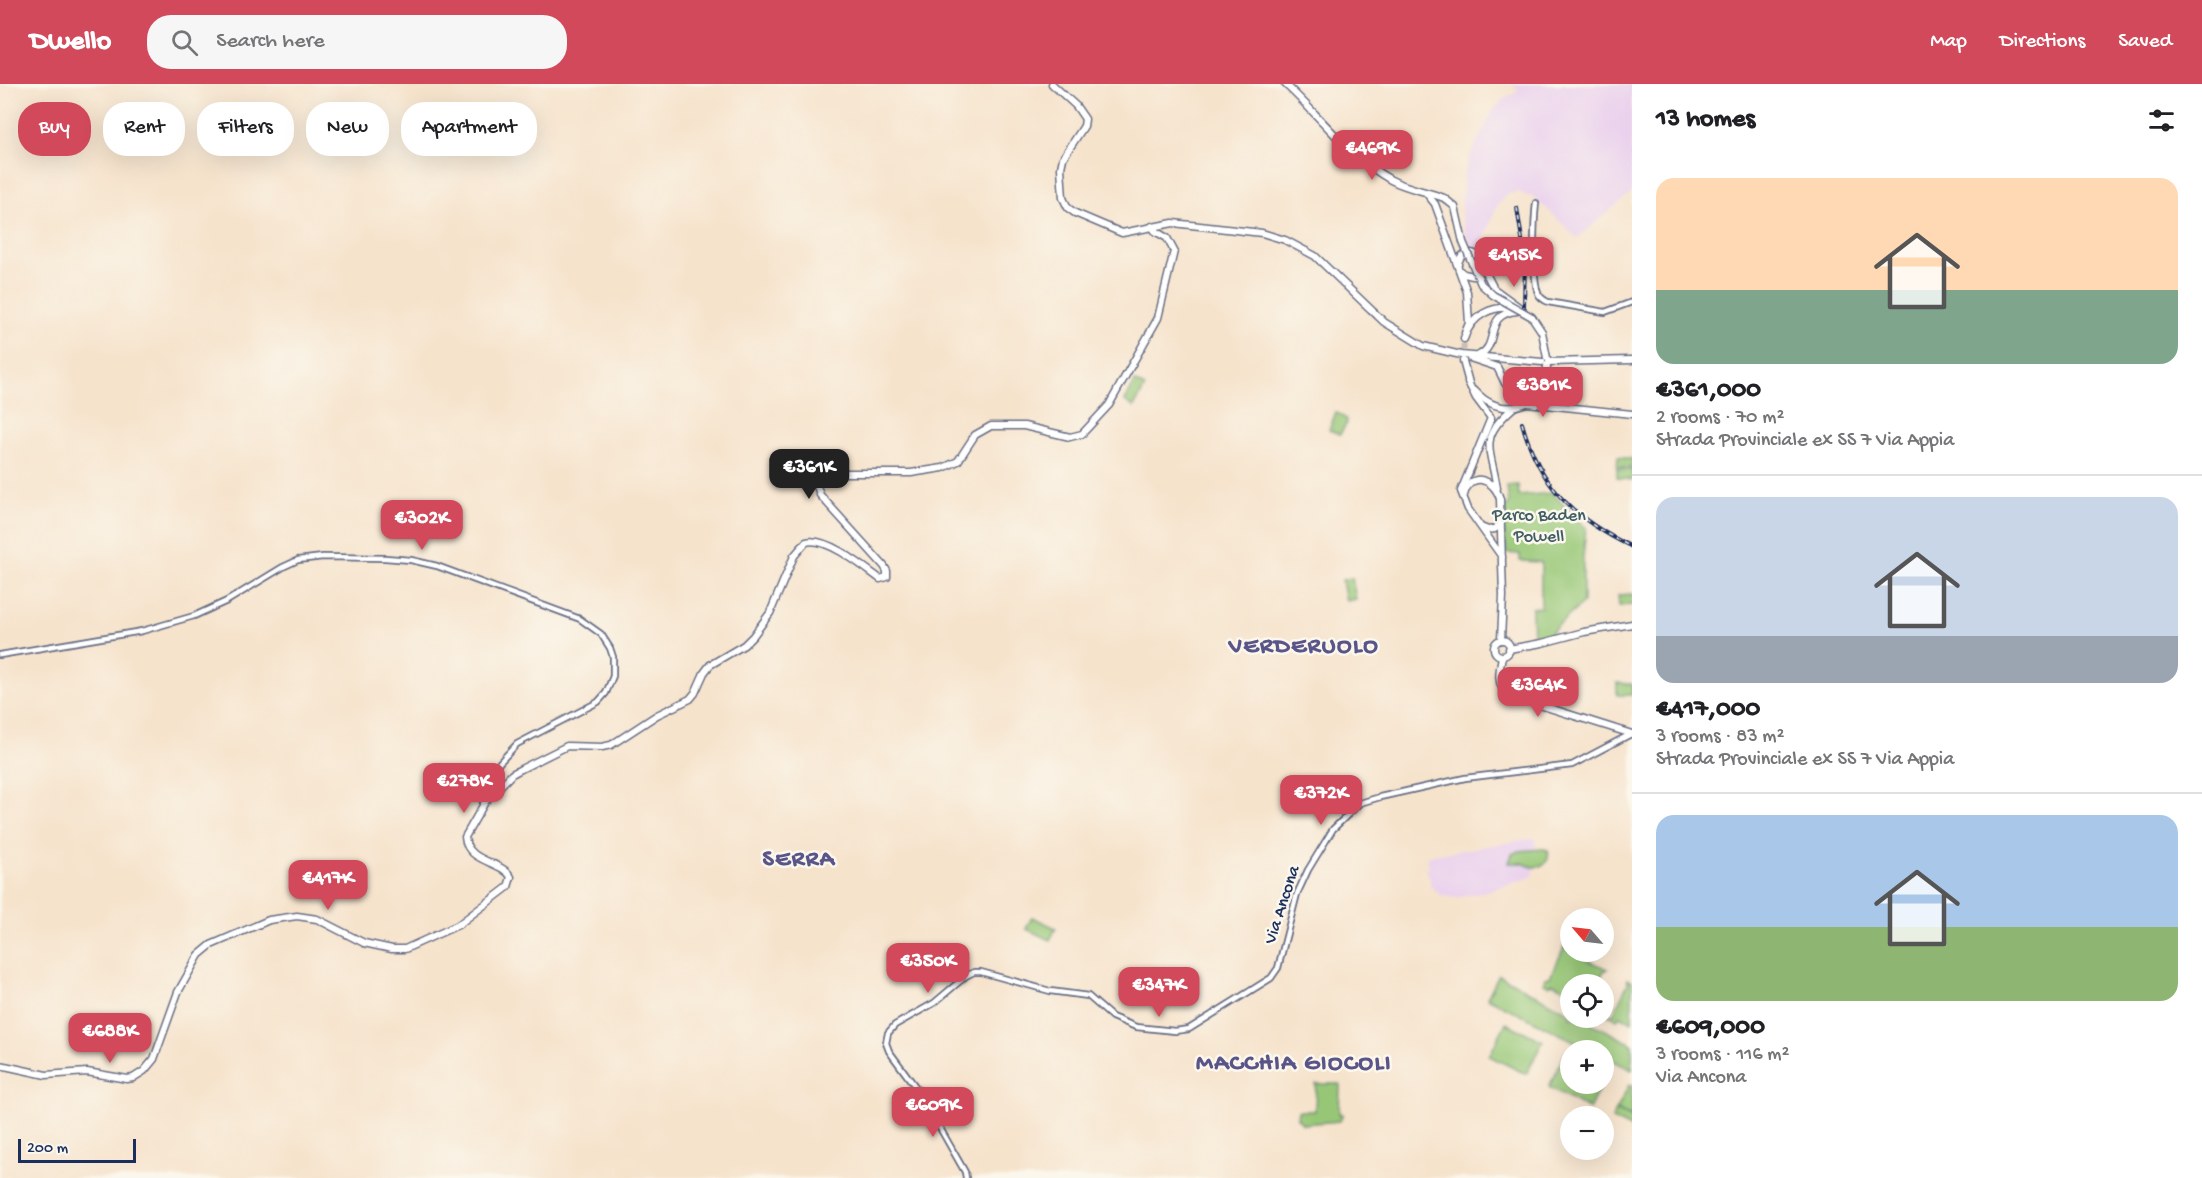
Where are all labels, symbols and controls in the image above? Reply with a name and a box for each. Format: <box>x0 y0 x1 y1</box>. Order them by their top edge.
search box <box>147 15 567 69</box>
text: Dwello <box>30 26 111 59</box>
icon: search <box>168 26 201 59</box>
text: Search here <box>216 29 325 55</box>
text: Map <box>1930 30 1967 55</box>
text: Directions <box>2000 30 2085 55</box>
text: Saved <box>2118 30 2172 55</box>
chip: Buy <box>18 102 91 156</box>
chip: Rent <box>103 102 185 156</box>
chip: Filters <box>197 102 294 156</box>
chip: New <box>306 102 389 156</box>
chip: Apartment <box>401 102 537 156</box>
icon: filters <box>2145 104 2178 137</box>
text: 13 homes <box>1656 105 1755 136</box>
pin: €469K <box>1330 130 1414 181</box>
text: €469K <box>1346 138 1398 161</box>
icon: home <box>1863 217 1971 325</box>
pin: €415K <box>1472 237 1556 288</box>
text: €415K <box>1489 245 1539 268</box>
pin: €381K <box>1501 367 1585 418</box>
text: €381K <box>1517 375 1569 398</box>
text: €361,000 <box>1656 376 1761 407</box>
text: 2 rooms · 70 m² <box>1656 407 1784 430</box>
text: Strada Provinciale ex SS 7 Via Appia <box>1656 430 1954 453</box>
pin: €361K <box>767 449 851 500</box>
text: €361K <box>783 457 835 480</box>
pin: €302K <box>380 500 464 551</box>
park label: Parco Baden Powell <box>1491 506 1586 548</box>
text: €302K <box>395 508 449 531</box>
icon: home <box>1863 536 1971 644</box>
district label: VERDERUOLO <box>1228 633 1379 662</box>
pin: €364K <box>1496 667 1580 718</box>
text: €364K <box>1512 675 1564 698</box>
text: €417,000 <box>1656 695 1760 726</box>
text: 3 rooms · 83 m² <box>1656 726 1784 749</box>
text: Strada Provinciale ex SS 7 Via Appia <box>1656 749 1954 772</box>
pin: €278K <box>422 763 506 814</box>
text: €278K <box>437 771 491 794</box>
pin: €372K <box>1279 775 1363 826</box>
text: €372K <box>1294 783 1348 806</box>
district label: SERRA <box>763 846 836 875</box>
icon: home <box>1863 854 1971 962</box>
pin: €417K <box>286 860 370 911</box>
street label: Via Ancona <box>1260 862 1306 948</box>
text: €417K <box>303 868 353 891</box>
north arrow <box>1560 908 1614 962</box>
map controls <box>1560 908 1614 1160</box>
pin: €350K <box>886 943 970 994</box>
text: €350K <box>900 951 956 974</box>
pin: €347K <box>1117 967 1201 1018</box>
button: locate <box>1560 974 1614 1028</box>
text: €347K <box>1132 975 1186 998</box>
pin: €688K <box>68 1013 152 1064</box>
text: €609,000 <box>1656 1013 1765 1044</box>
text: €688K <box>83 1021 137 1044</box>
button: + <box>1560 1040 1614 1094</box>
text: 3 rooms · 116 m² <box>1656 1044 1789 1067</box>
district label: MACCHIA GIOCOLI <box>1196 1050 1392 1079</box>
text: Via Ancona <box>1656 1067 1746 1090</box>
pin: €609K <box>891 1087 975 1138</box>
text: €609K <box>906 1095 960 1118</box>
button: − <box>1560 1106 1614 1160</box>
scale bar <box>18 1136 136 1164</box>
text: 200 m <box>27 1140 68 1159</box>

